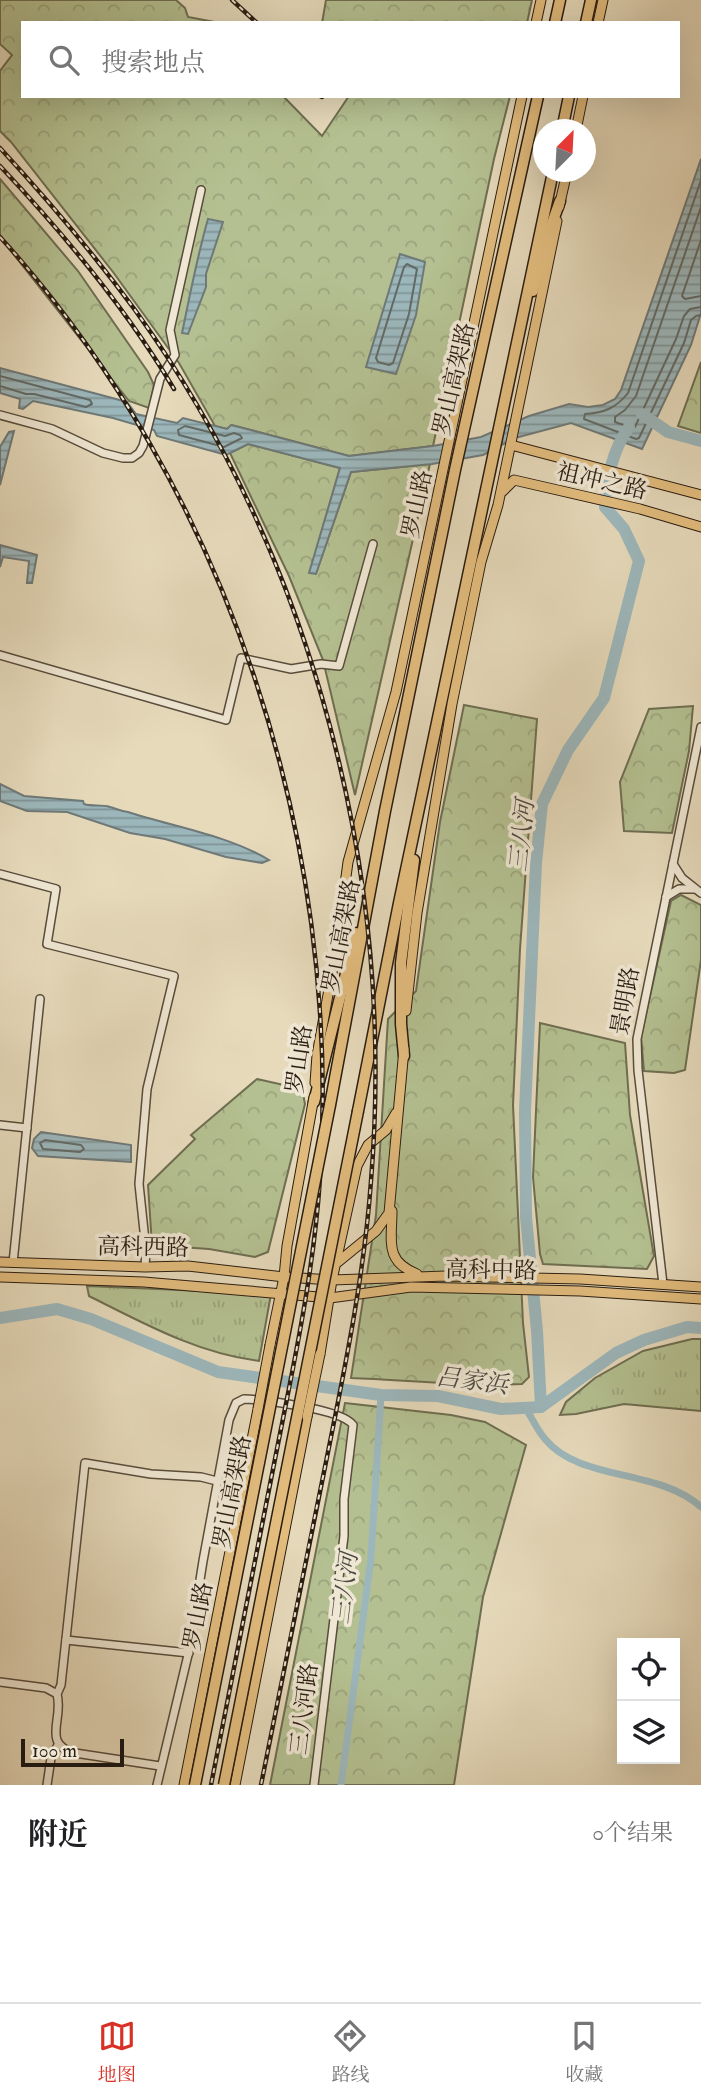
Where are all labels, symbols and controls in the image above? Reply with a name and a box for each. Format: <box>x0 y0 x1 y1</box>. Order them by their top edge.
search box <box>21 21 680 98</box>
icon: search <box>45 41 83 79</box>
text: 搜索地点 <box>101 47 205 79</box>
north arrow <box>533 119 596 182</box>
street label: 罗山高架路 <box>427 320 481 438</box>
street label: 祖冲之路 <box>554 457 650 505</box>
street label: 罗山路 <box>396 467 438 541</box>
water label: 三八河 <box>503 795 542 873</box>
street label: 罗山高架路 <box>316 877 366 995</box>
street label: 景明路 <box>605 965 645 1037</box>
street label: 罗山路 <box>280 1023 318 1095</box>
street label: 高科西路 <box>97 1232 189 1262</box>
street label: 高科中路 <box>445 1255 537 1285</box>
water label: 吕家浜 <box>434 1361 512 1401</box>
street label: 罗山高架路 <box>207 1433 257 1551</box>
water label: 三八河 <box>325 1546 365 1626</box>
street label: 罗山路 <box>177 1579 219 1653</box>
map controls <box>617 1638 680 1764</box>
button: locate <box>617 1638 680 1701</box>
street label: 三八河路 <box>284 1662 324 1756</box>
button: layers <box>617 1701 680 1764</box>
scale bar <box>21 1736 124 1768</box>
text: 100 m <box>32 1739 77 1763</box>
text: 附近 <box>28 1816 88 1853</box>
text: 0个结果 <box>592 1818 673 1847</box>
tab: 地图 <box>98 2017 136 2087</box>
tab: 路线 <box>331 2017 369 2087</box>
tab: 收藏 <box>565 2017 603 2087</box>

